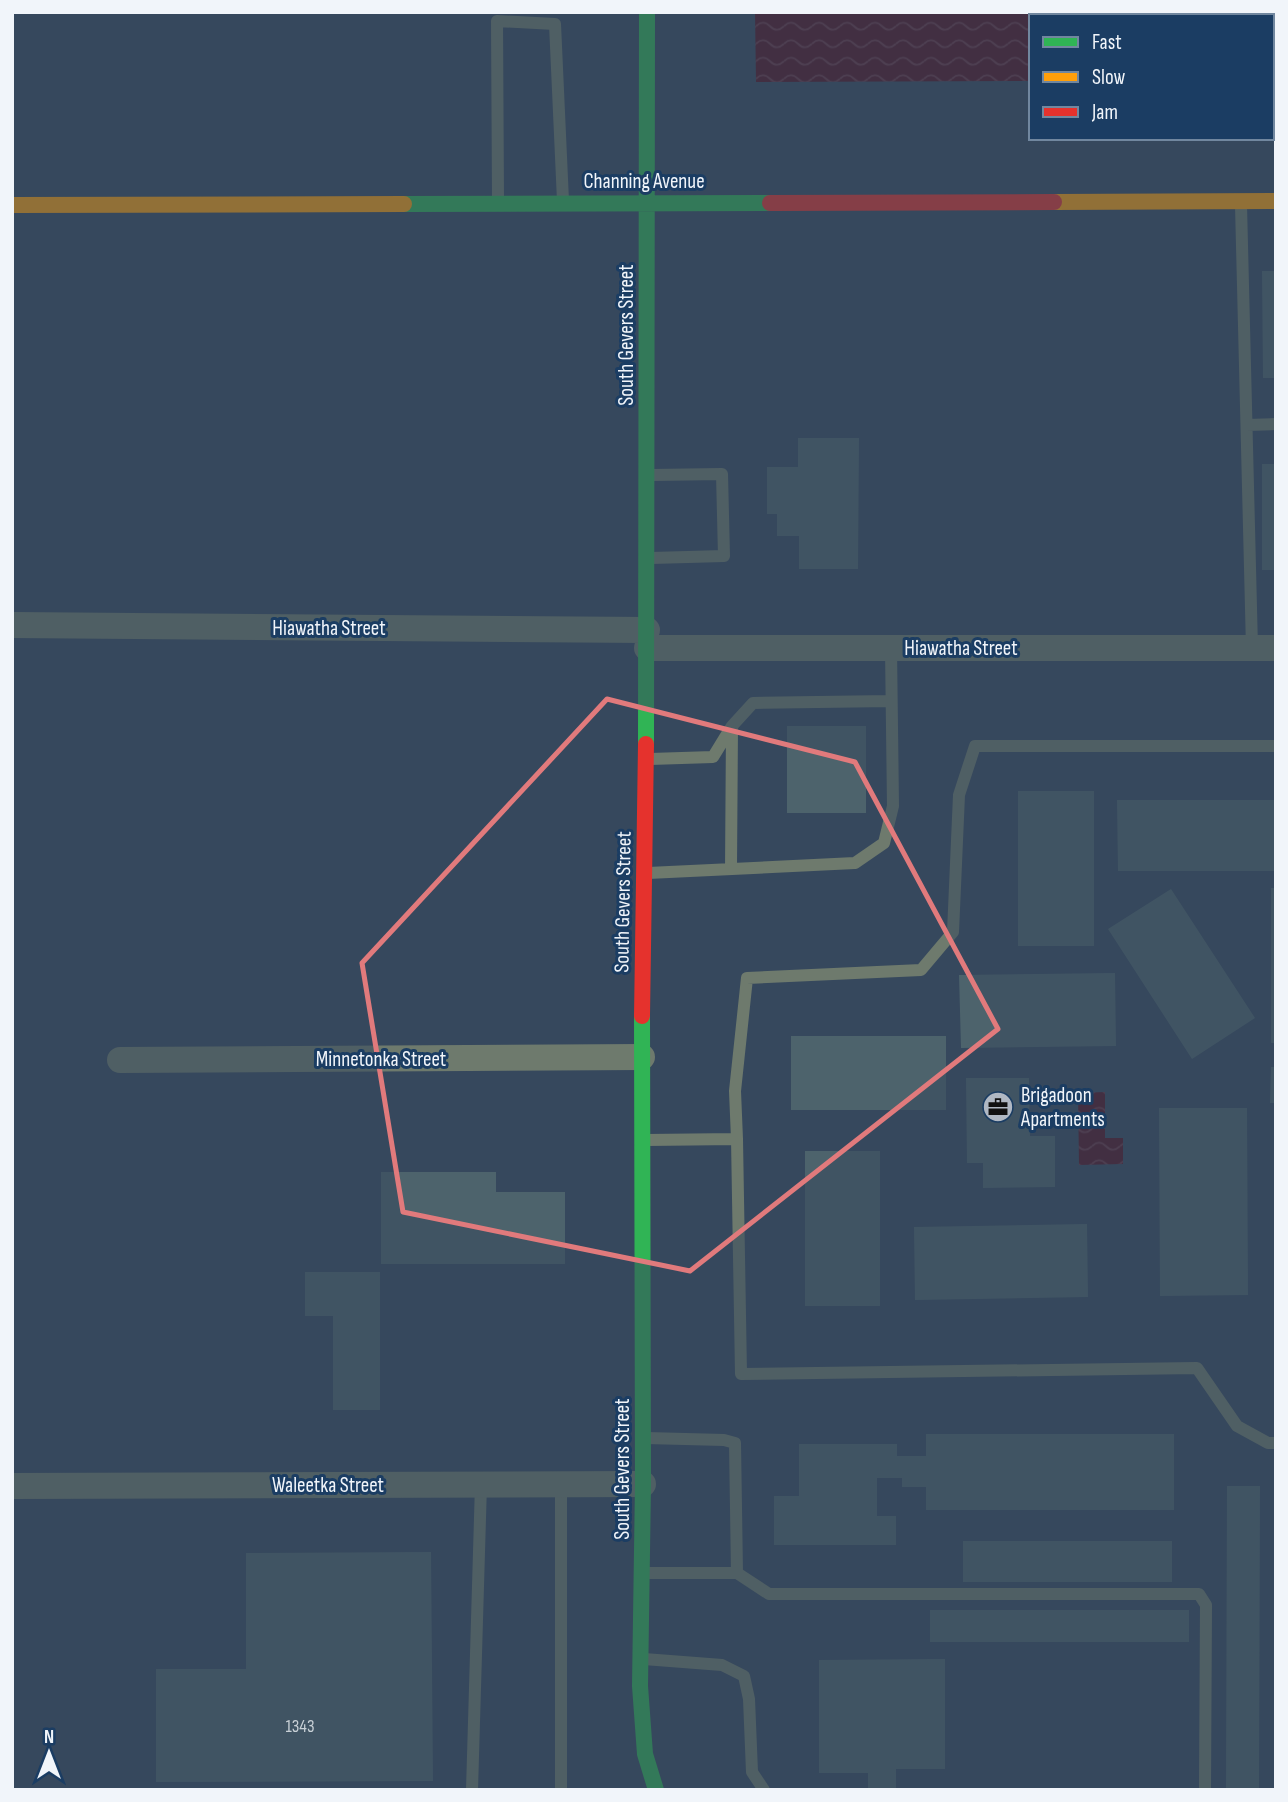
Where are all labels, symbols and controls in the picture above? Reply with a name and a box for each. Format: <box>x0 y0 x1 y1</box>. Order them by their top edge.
legend <box>1029 14 1274 140</box>
text: Fast <box>1092 30 1122 55</box>
text: Slow <box>1092 65 1126 90</box>
text: Jam <box>1091 100 1118 125</box>
street label: Channing Avenue <box>583 169 705 194</box>
street label: South Gevers Street <box>614 264 639 406</box>
street label: Hiawatha Street <box>272 616 386 641</box>
street label: Hiawatha Street <box>904 636 1018 661</box>
street label: South Gevers Street <box>609 831 637 973</box>
street label: Minnetonka Street <box>316 1047 446 1072</box>
place label: Brigadoon Apartments <box>1020 1083 1105 1132</box>
office icon: Brigadoon Apartments <box>981 1090 1015 1124</box>
street label: South Gevers Street <box>610 1398 635 1540</box>
street label: Waleetka Street <box>272 1473 384 1498</box>
house number: 1343 <box>285 1716 315 1737</box>
north arrow <box>14 1718 84 1788</box>
text: N <box>44 1726 54 1749</box>

